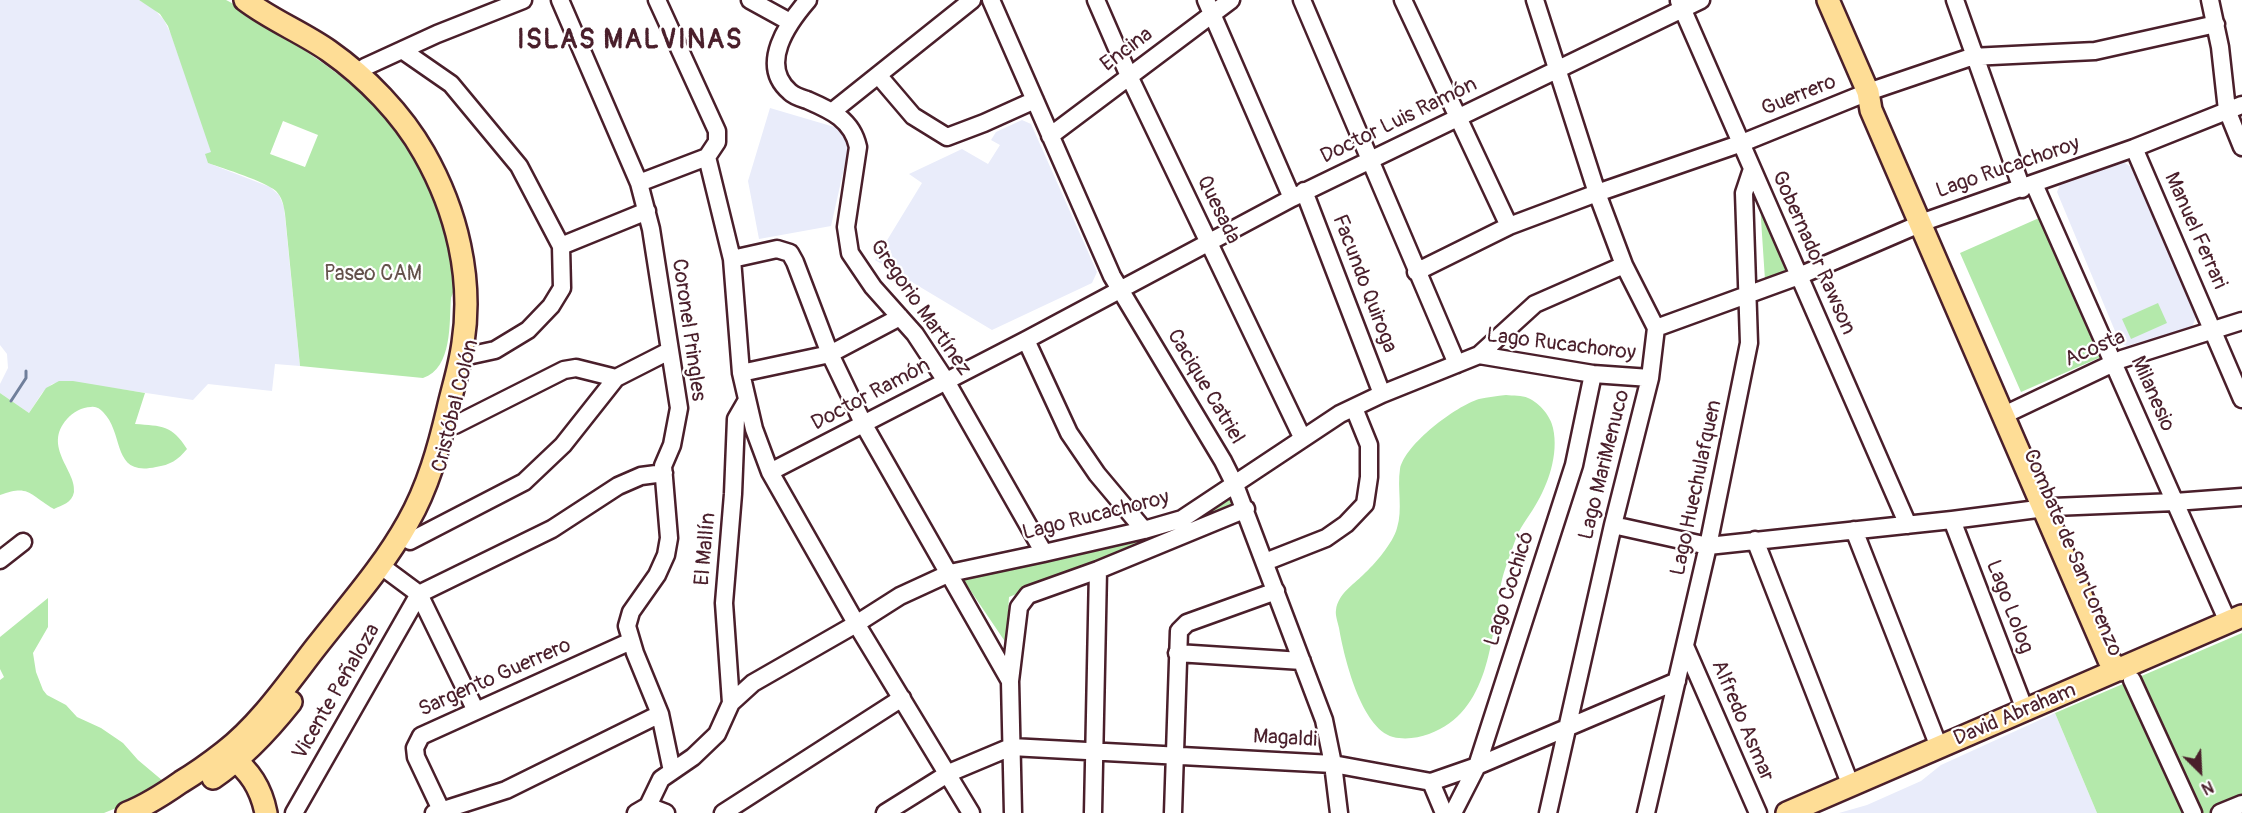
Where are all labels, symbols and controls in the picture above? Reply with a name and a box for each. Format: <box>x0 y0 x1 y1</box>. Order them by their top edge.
street label: Encina <box>1096 22 1158 78</box>
district label: ISLAS MALVINAS <box>517 25 743 57</box>
street label: Guerrero <box>1758 70 1840 122</box>
street label: Doctor Luis Ramón <box>1317 72 1481 170</box>
street label: Lago Rucachoroy <box>1933 132 2083 204</box>
street label: Gobernador Rawson <box>1766 167 1860 339</box>
street label: Manuel Ferrari <box>2158 169 2232 293</box>
street label: Quesada <box>1191 172 1245 248</box>
street label: Facundo Quiroga <box>1326 211 1402 357</box>
street label: Gregorio Martínez <box>864 235 976 381</box>
street label: Coronel Pringles <box>666 257 710 403</box>
park label: Paseo CAM <box>324 262 422 288</box>
street label: Lago Rucachoroy <box>1485 323 1637 367</box>
street label: Cacique Catriel <box>1161 325 1249 449</box>
street label: Acosta <box>2061 325 2129 373</box>
street label: Cristóbal Colón <box>427 337 485 475</box>
street label: Doctor Ramón <box>807 353 935 437</box>
street label: Milanesio <box>2124 353 2180 435</box>
street label: Lago MariMenuco <box>1574 387 1636 543</box>
street label: Lago Huechulafquen <box>1666 398 1728 578</box>
street label: Combate de San Lorenzo <box>2017 446 2127 660</box>
street label: Lago Rucachoroy <box>1020 486 1172 546</box>
street label: El Mallín <box>690 511 722 587</box>
street label: Lago Cochicó <box>1480 529 1540 649</box>
street label: Lago Lolog <box>1980 557 2038 657</box>
street label: Vicente Peñaloza <box>288 620 386 764</box>
street label: Sargento Guerrero <box>415 633 575 723</box>
street label: Alfredo Asmar <box>1705 657 1779 785</box>
street label: David Abraham <box>1950 678 2080 752</box>
street label: Magaldi <box>1252 725 1318 753</box>
north arrow <box>2170 741 2230 801</box>
text: N <box>2198 776 2216 799</box>

